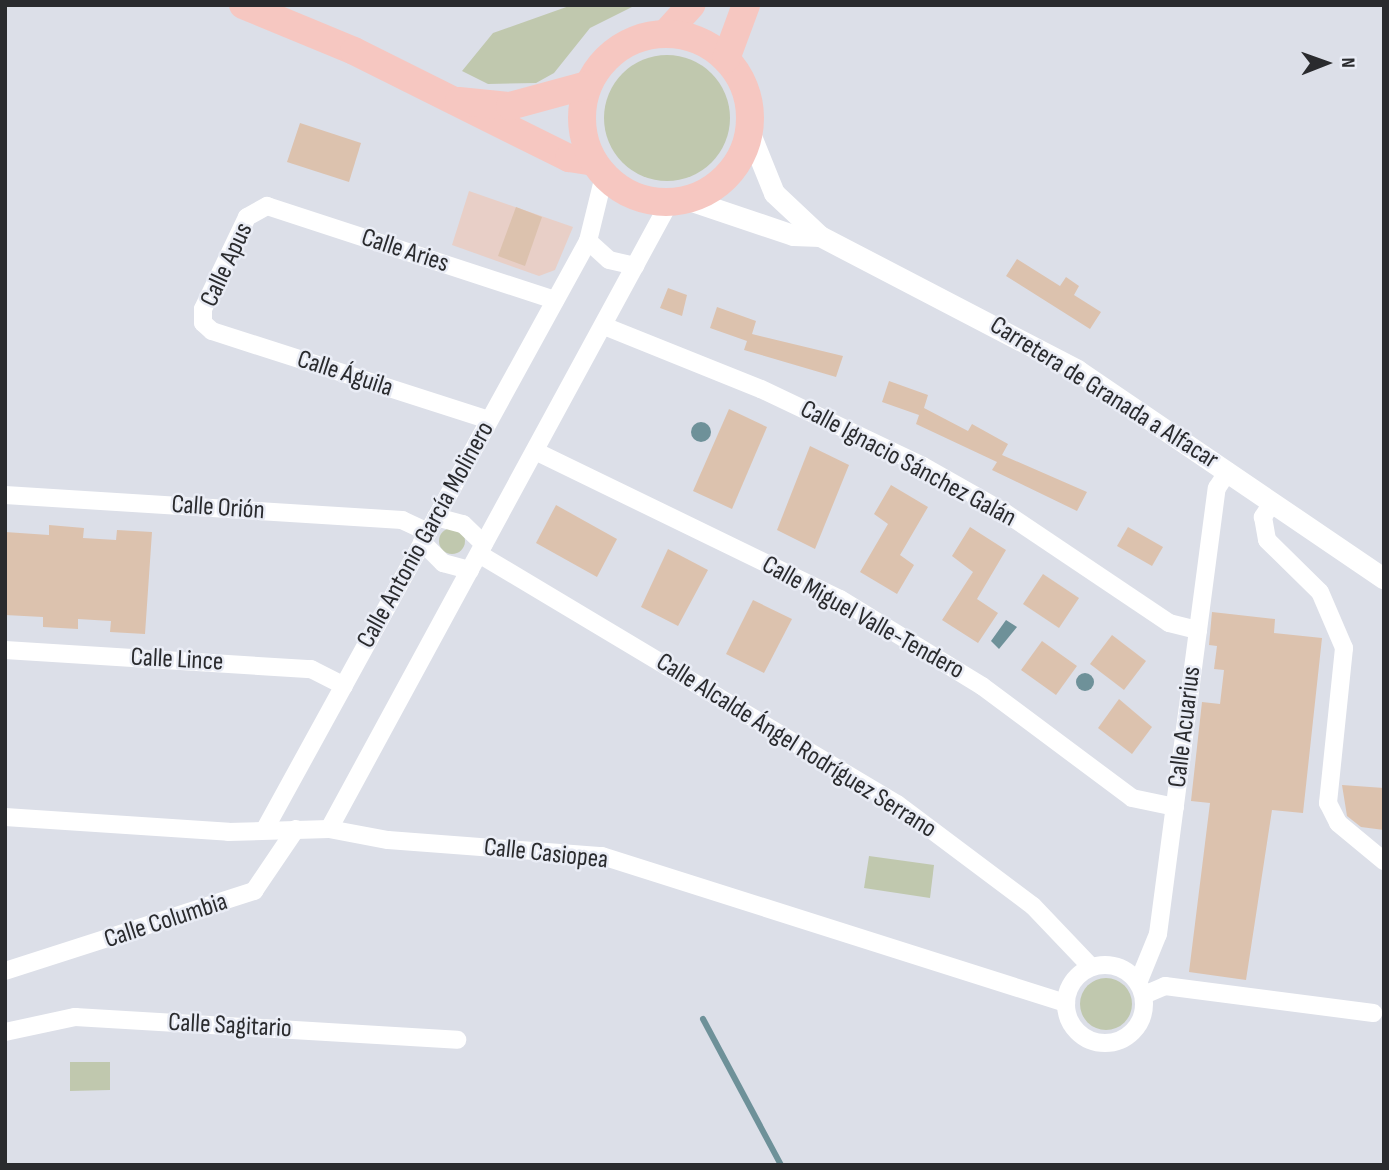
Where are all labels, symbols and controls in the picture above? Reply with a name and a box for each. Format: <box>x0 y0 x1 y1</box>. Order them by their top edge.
north arrow <box>1291 28 1361 98</box>
text: N <box>1336 57 1359 68</box>
street label: Calle Apus <box>194 218 260 312</box>
street label: Calle Aries <box>357 222 453 280</box>
street label: Carretera de Granada a Alfacar <box>984 310 1224 476</box>
street label: Calle Águila <box>293 344 397 404</box>
street label: Calle Ignacio Sánchez Galán <box>795 394 1021 534</box>
street label: Calle Antonio García Molinero <box>351 416 501 654</box>
street label: Calle Orión <box>170 489 266 527</box>
street label: Calle Miguel Valle-Tendero <box>756 550 970 686</box>
street label: Calle Lince <box>130 642 224 678</box>
street label: Calle Alcalde Ángel Rodríguez Serrano <box>650 647 942 845</box>
street label: Calle Acuarius <box>1162 665 1208 789</box>
street label: Calle Casiopea <box>482 832 610 876</box>
street label: Calle Columbia <box>100 886 232 956</box>
street label: Calle Sagitario <box>167 1007 293 1045</box>

